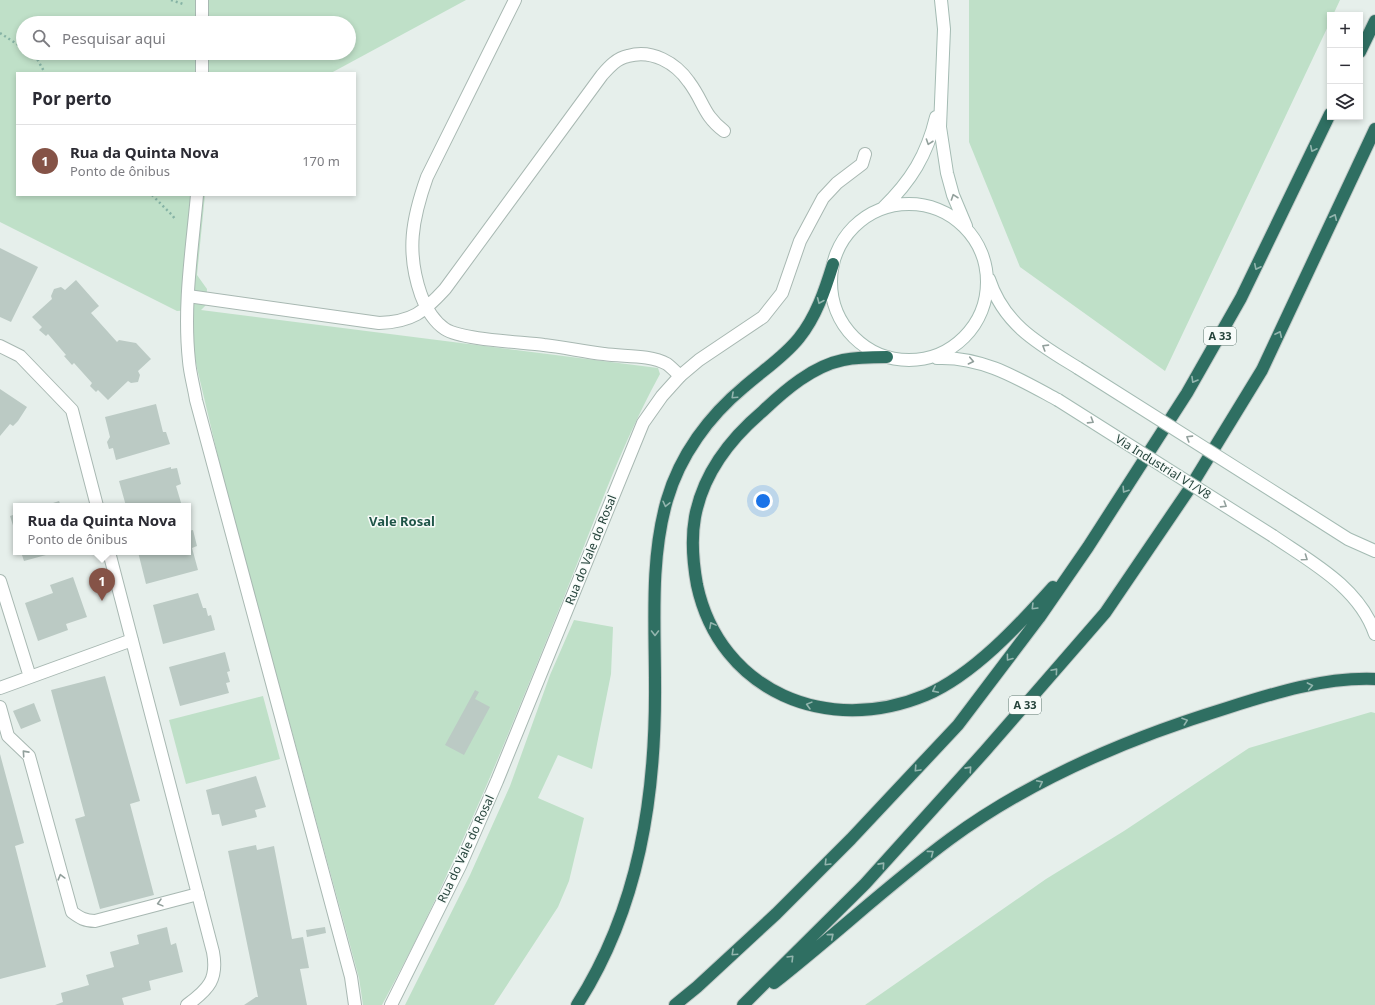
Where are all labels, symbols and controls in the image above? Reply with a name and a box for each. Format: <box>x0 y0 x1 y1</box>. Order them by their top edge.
map controls <box>1327 12 1363 120</box>
button: + <box>1327 12 1363 48</box>
search box <box>16 16 356 60</box>
icon: search <box>30 27 52 49</box>
text: Pesquisar aqui <box>62 28 166 48</box>
button: − <box>1327 48 1363 84</box>
button: layers <box>1327 84 1363 120</box>
text: Por perto <box>32 87 112 110</box>
one-way arrow <box>925 138 934 145</box>
text: Rua da Quinta Nova <box>70 142 219 162</box>
one-way arrow <box>1310 145 1318 153</box>
text: 1 <box>41 152 49 170</box>
text: 170 m <box>302 152 340 170</box>
text: Ponto de ônibus <box>70 162 170 180</box>
one-way arrow <box>950 194 959 201</box>
one-way arrow <box>1329 213 1337 221</box>
one-way arrow <box>1254 262 1262 270</box>
one-way arrow <box>817 297 825 304</box>
road number: A 33 <box>1204 327 1236 345</box>
one-way arrow <box>1274 331 1282 338</box>
one-way arrow <box>1042 344 1049 352</box>
one-way arrow <box>967 356 974 364</box>
one-way arrow <box>1192 376 1199 384</box>
one-way arrow <box>731 391 739 398</box>
one-way arrow <box>1086 416 1093 423</box>
street label: Via Industrial V1/V8 <box>1112 430 1215 503</box>
one-way arrow <box>1186 435 1193 443</box>
one-way arrow <box>1122 486 1129 493</box>
your location <box>753 491 773 511</box>
street label: Rua do Vale do Rosal <box>561 492 620 607</box>
one-way arrow <box>1220 500 1227 508</box>
one-way arrow <box>663 501 671 507</box>
popup <box>13 503 191 555</box>
text: Rua da Quinta Nova <box>28 510 176 530</box>
district label: Vale Rosal <box>369 512 435 530</box>
text: Ponto de ônibus <box>28 530 127 548</box>
one-way arrow <box>1301 553 1308 561</box>
pin: 1 <box>89 568 115 601</box>
one-way arrow <box>1031 602 1039 610</box>
one-way arrow <box>709 622 716 629</box>
one-way arrow <box>651 630 659 636</box>
one-way arrow <box>1007 654 1014 661</box>
one-way arrow <box>1050 668 1057 676</box>
one-way arrow <box>1307 682 1313 690</box>
one-way arrow <box>932 685 939 693</box>
road number: A 33 <box>1009 696 1041 714</box>
one-way arrow <box>806 701 813 710</box>
one-way arrow <box>1182 717 1189 726</box>
one-way arrow <box>22 750 30 758</box>
one-way arrow <box>914 764 922 772</box>
one-way arrow <box>965 766 972 774</box>
one-way arrow <box>1036 780 1044 787</box>
street label: Rua do Vale do Rosal <box>433 792 498 906</box>
one-way arrow <box>927 851 934 858</box>
one-way arrow <box>824 858 832 866</box>
one-way arrow <box>877 862 885 870</box>
one-way arrow <box>57 874 66 881</box>
one-way arrow <box>157 899 164 907</box>
one-way arrow <box>827 934 834 941</box>
one-way arrow <box>731 949 739 956</box>
one-way arrow <box>786 955 794 963</box>

